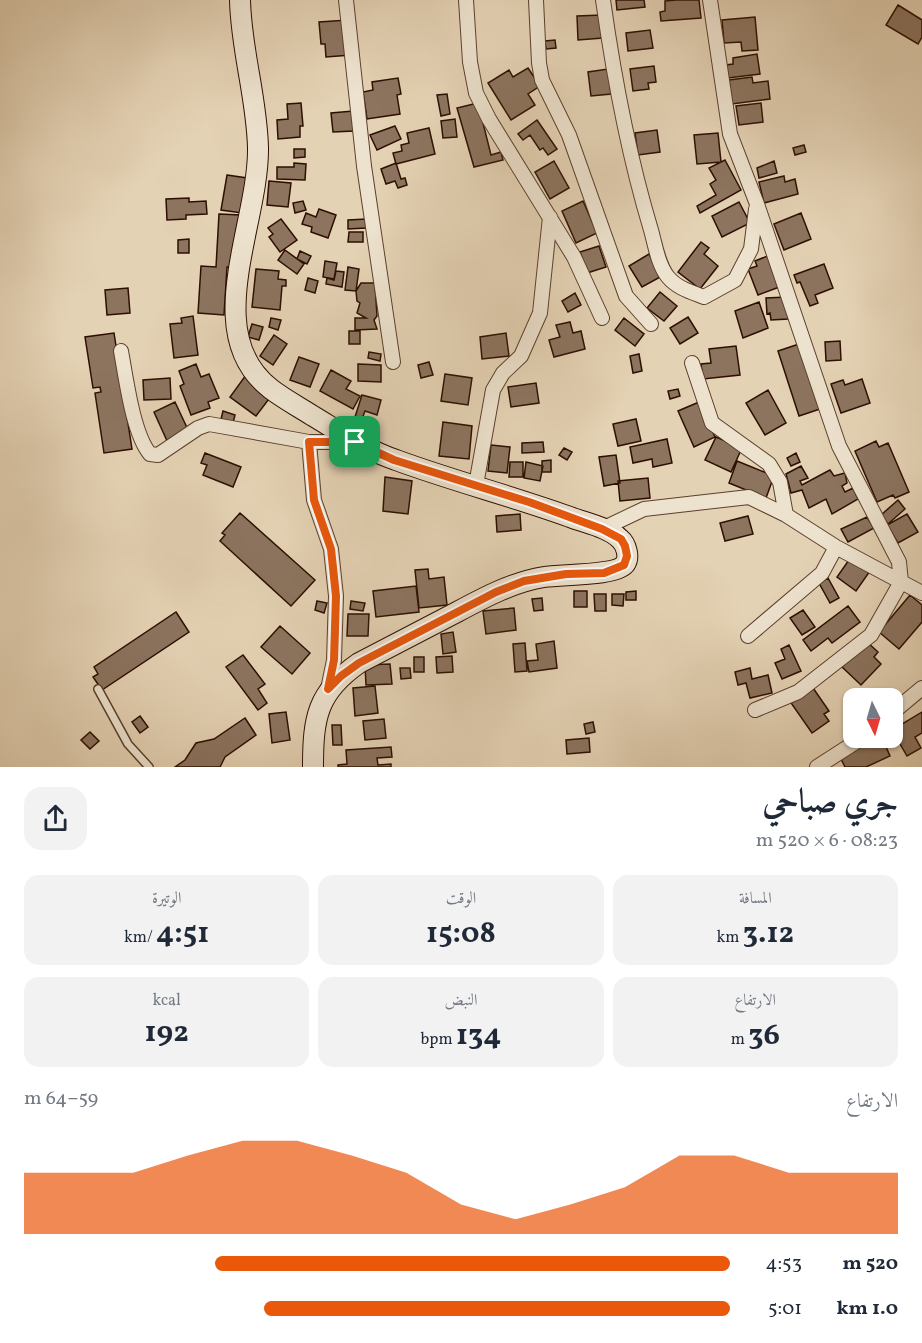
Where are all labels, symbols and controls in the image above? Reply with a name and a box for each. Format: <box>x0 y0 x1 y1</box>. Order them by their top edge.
pin <box>329 416 380 467</box>
icon: arrive <box>338 425 371 458</box>
north arrow <box>843 688 903 748</box>
map controls <box>843 688 903 748</box>
text: جري صباحي <box>763 781 898 827</box>
button: share <box>24 787 87 850</box>
text: 08:23 · 6 × 520 m <box>756 827 898 855</box>
text: الوتيرة <box>152 888 181 910</box>
text: الوقت <box>446 888 476 910</box>
text: المسافة <box>739 888 772 910</box>
text: 4:51 <box>156 913 209 955</box>
text: 15:08 <box>426 913 496 955</box>
text: 3.12 <box>743 913 794 955</box>
text: /km <box>124 927 156 949</box>
text: km <box>717 927 743 949</box>
text: kcal <box>152 990 181 1012</box>
text: النبض <box>445 990 478 1012</box>
text: الارتفاع <box>735 990 776 1012</box>
text: 192 <box>145 1012 189 1054</box>
text: 134 <box>456 1015 501 1057</box>
text: 36 <box>748 1015 780 1057</box>
text: bpm <box>421 1029 456 1051</box>
text: m <box>731 1029 748 1051</box>
text: 59–64 m <box>24 1085 98 1113</box>
text: الارتفاع <box>846 1088 898 1116</box>
text: 4:53 <box>765 1250 802 1278</box>
text: 520 m <box>842 1250 898 1278</box>
text: 5:01 <box>768 1295 802 1323</box>
text: 1.0 km <box>836 1295 898 1323</box>

